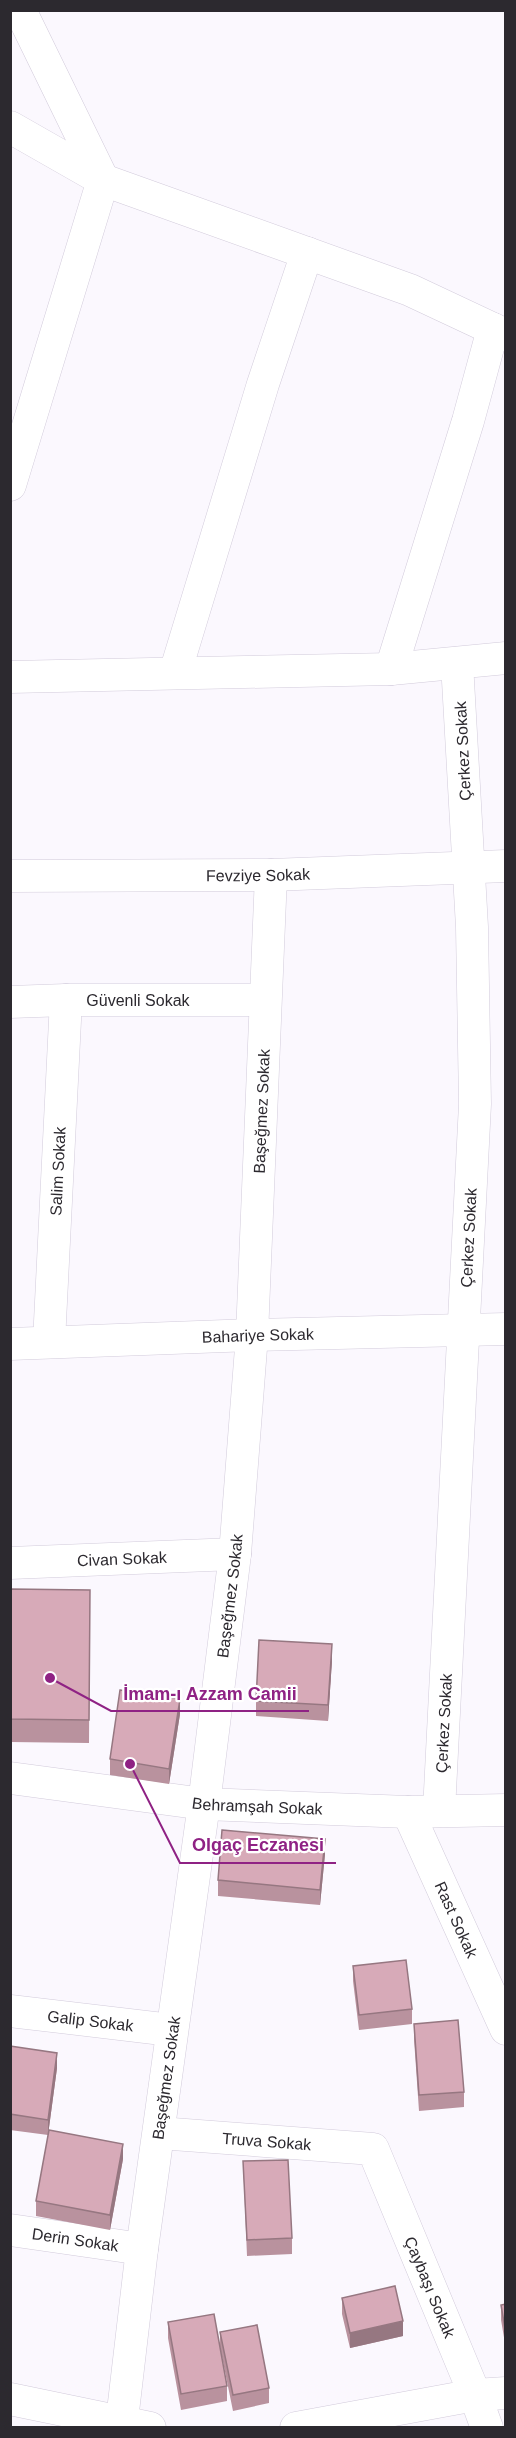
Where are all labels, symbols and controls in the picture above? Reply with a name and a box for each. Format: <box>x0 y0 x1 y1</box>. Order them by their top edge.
street label: Çerkez Sokak <box>452 700 474 801</box>
street label: Fevziye Sokak <box>206 865 311 884</box>
street label: Güvenli Sokak <box>86 992 191 1009</box>
street label: Başeğmez Sokak <box>250 1048 272 1174</box>
street label: Salim Sokak <box>47 1125 68 1216</box>
street label: Çerkez Sokak <box>457 1187 479 1288</box>
street label: Bahariye Sokak <box>201 1325 315 1345</box>
street label: Başeğmez Sokak <box>214 1533 245 1659</box>
street label: Civan Sokak <box>77 1548 168 1569</box>
street label: Çerkez Sokak <box>432 1672 455 1773</box>
callout: İmam-ı Azzam Camii <box>111 1675 309 1711</box>
text: İmam-ı Azzam Camii <box>123 1684 297 1704</box>
street label: Behramşah Sokak <box>191 1794 324 1817</box>
callout: Olgaç Eczanesi <box>180 1827 336 1863</box>
text: Olgaç Eczanesi <box>192 1835 324 1855</box>
street label: Rast Sokak <box>432 1879 482 1961</box>
street label: Galip Sokak <box>47 2007 135 2034</box>
street label: Başeğmez Sokak <box>149 2014 183 2141</box>
street label: Truva Sokak <box>222 2129 313 2153</box>
street label: Derin Sokak <box>31 2225 121 2254</box>
street label: Çaybaşı Sokak <box>402 2234 459 2341</box>

